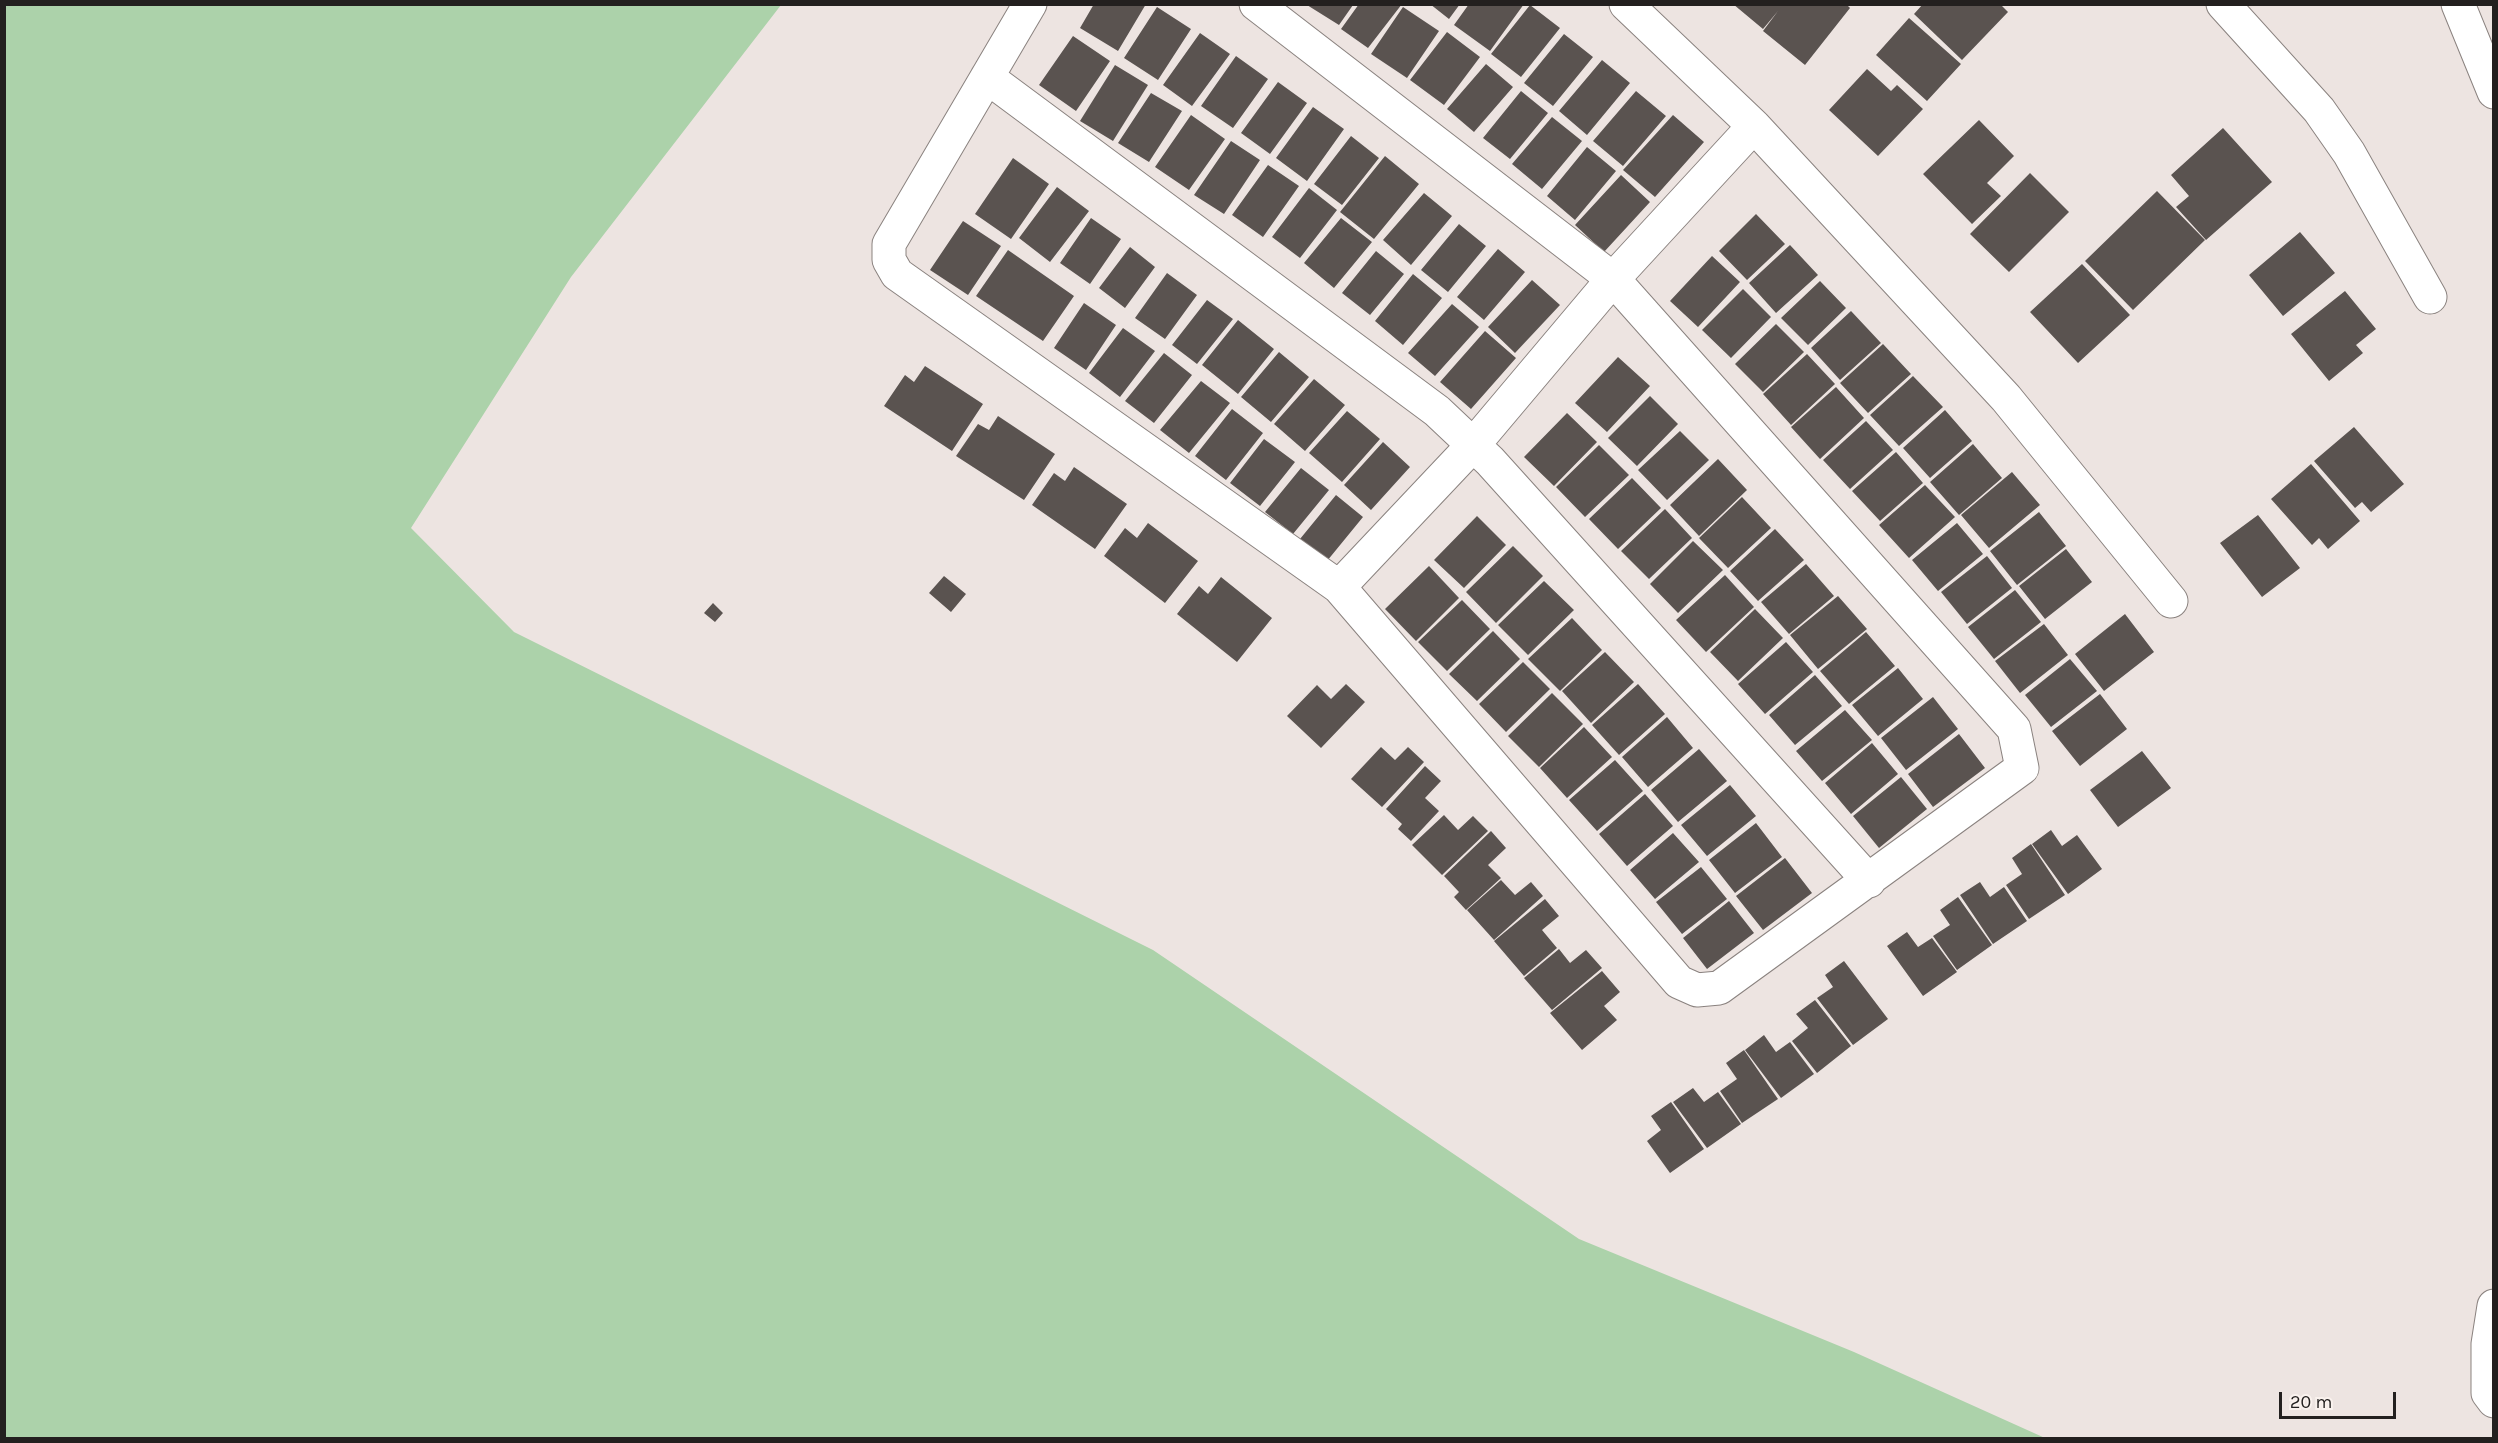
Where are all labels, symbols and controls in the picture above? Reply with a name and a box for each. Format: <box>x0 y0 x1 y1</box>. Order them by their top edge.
scale bar <box>2282 1380 2399 1418</box>
text: 20 m <box>2290 1391 2332 1413</box>

